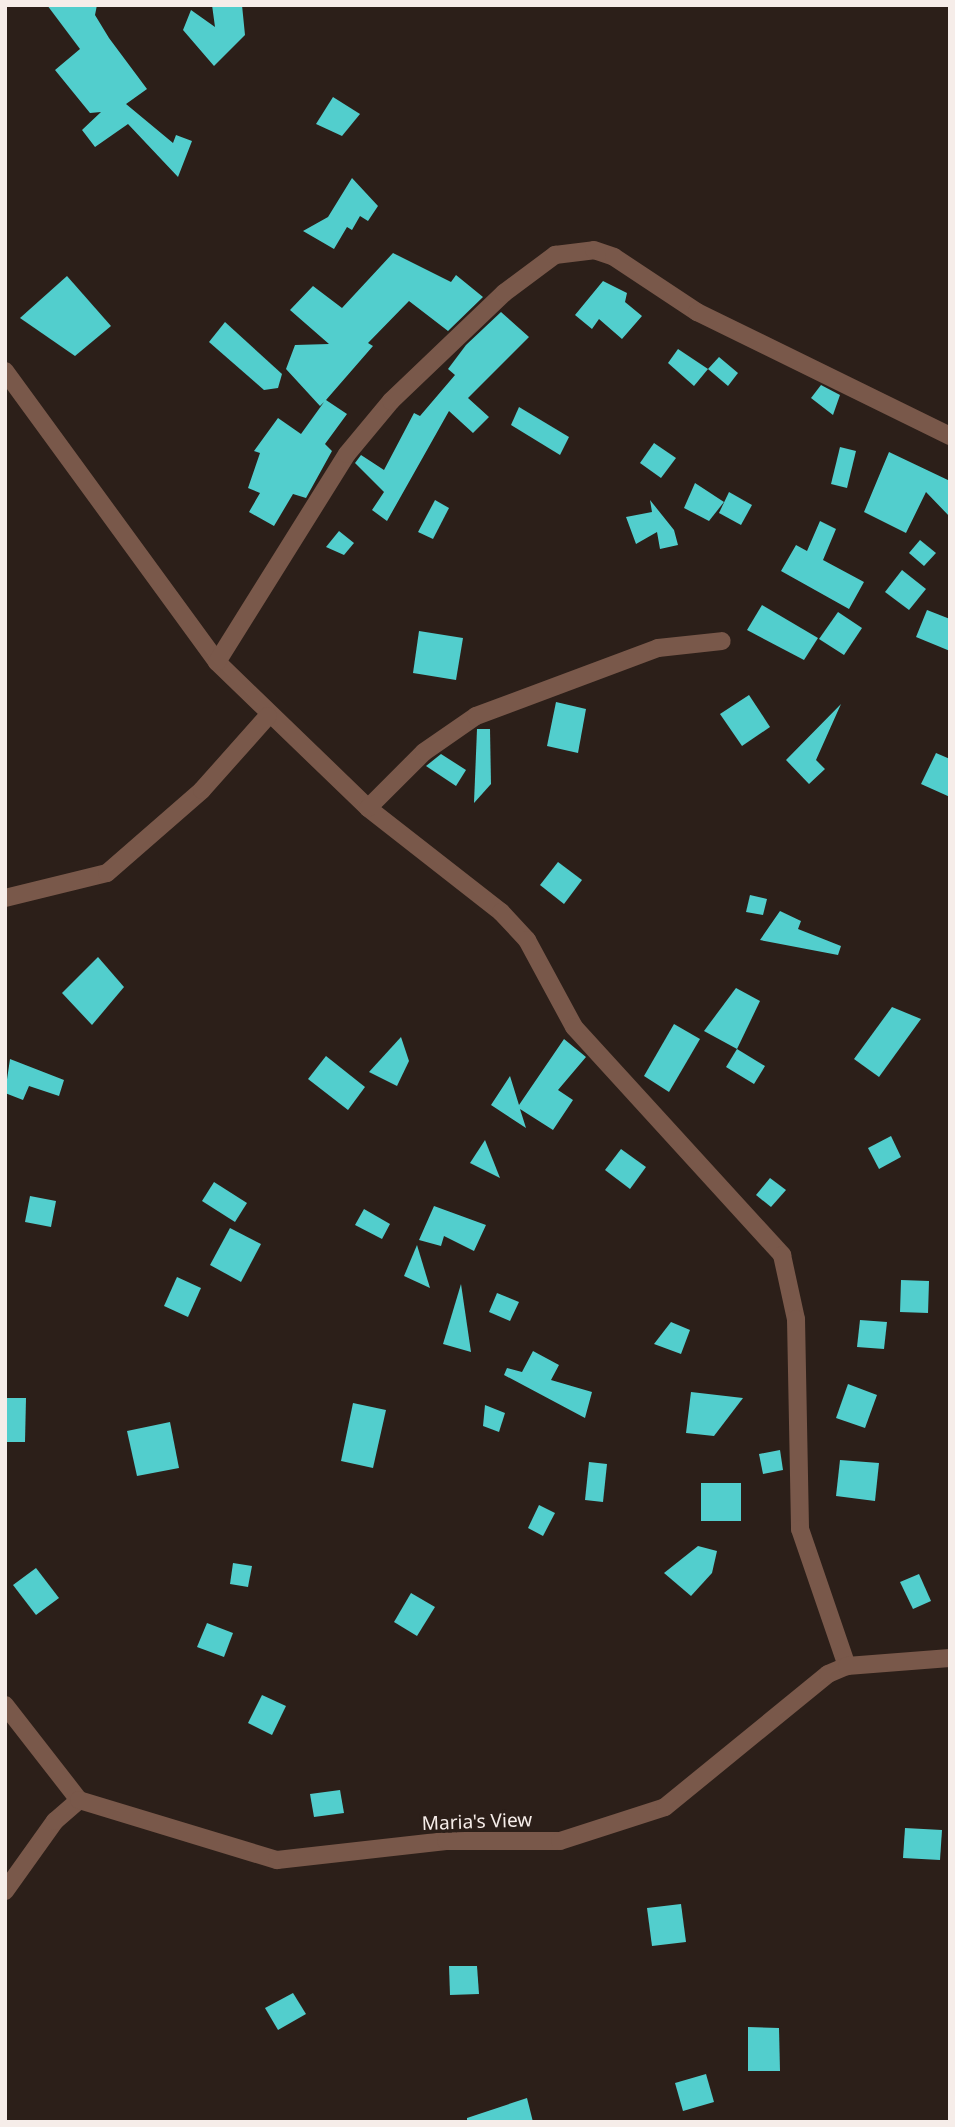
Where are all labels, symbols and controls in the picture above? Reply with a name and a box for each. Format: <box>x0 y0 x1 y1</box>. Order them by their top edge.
street label: Maria's View <box>421 1809 533 1835</box>

